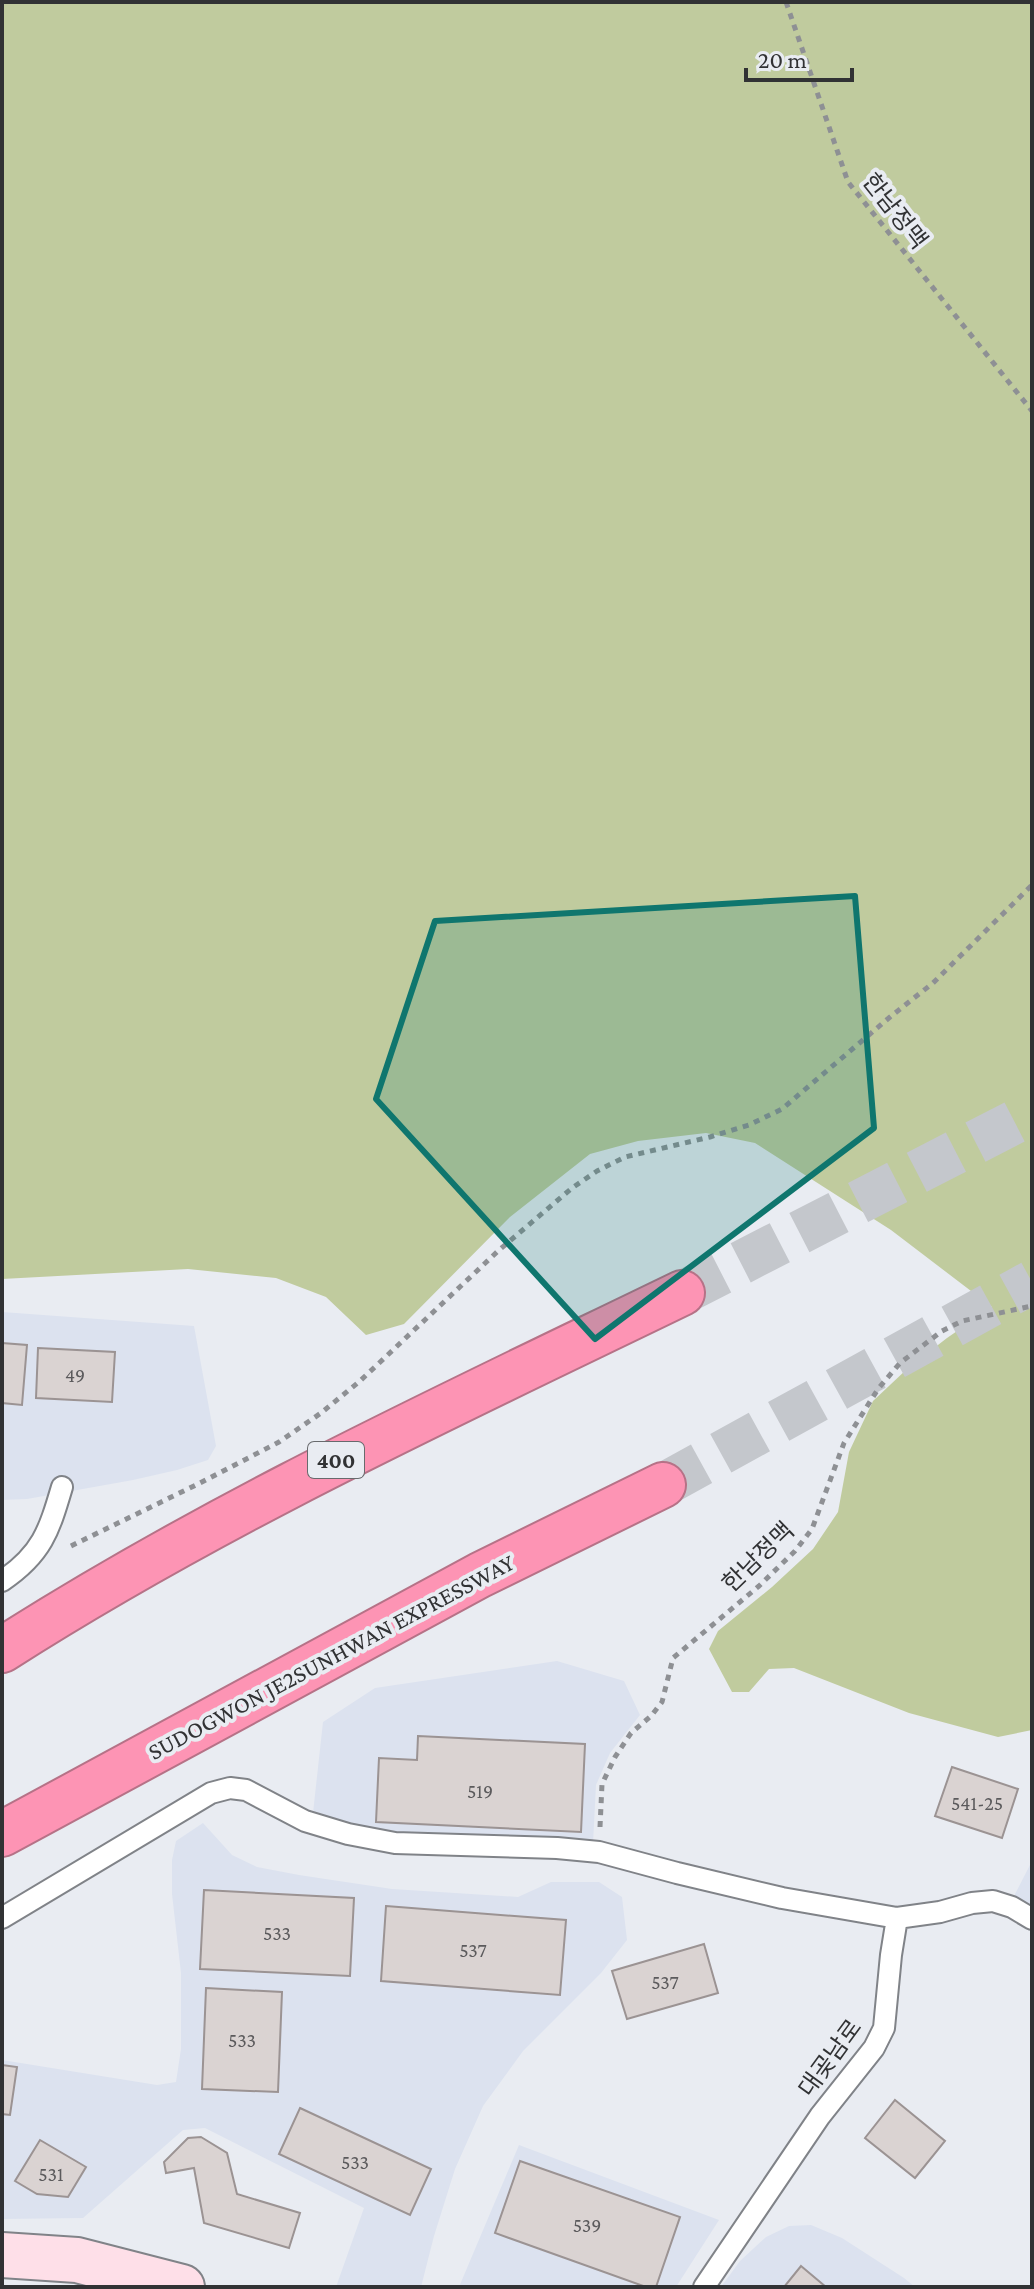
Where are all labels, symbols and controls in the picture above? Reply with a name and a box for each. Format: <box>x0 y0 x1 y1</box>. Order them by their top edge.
scale bar <box>746 32 852 82</box>
text: 20 m <box>758 46 807 73</box>
street label: 한남정맥 <box>858 168 933 254</box>
house number: 49 <box>65 1364 85 1386</box>
road number: 400 <box>308 1442 364 1478</box>
street label: 한남정맥 <box>717 1516 799 1597</box>
street label: SUDOGWON JE2SUNHWAN EXPRESSWAY <box>143 1548 519 1765</box>
house number: 519 <box>467 1780 493 1802</box>
house number: 541-25 <box>951 1792 1003 1814</box>
house number: 533 <box>263 1922 291 1944</box>
house number: 537 <box>459 1939 487 1961</box>
house number: 537 <box>651 1971 679 1993</box>
street label: 대곶남로 <box>793 2014 866 2101</box>
house number: 533 <box>228 2029 256 2051</box>
house number: 533 <box>341 2151 369 2173</box>
house number: 531 <box>38 2163 64 2185</box>
house number: 539 <box>573 2214 601 2236</box>

